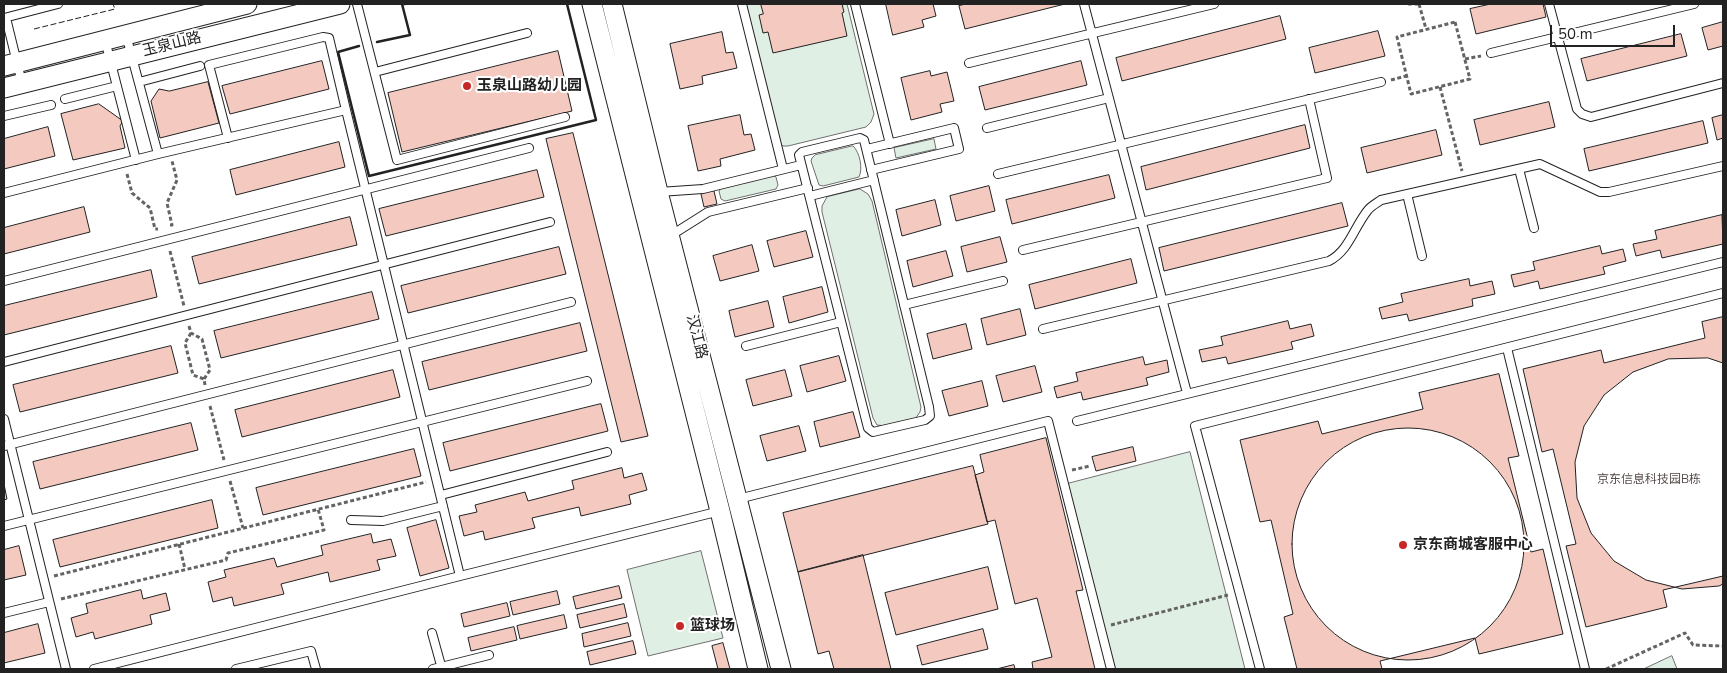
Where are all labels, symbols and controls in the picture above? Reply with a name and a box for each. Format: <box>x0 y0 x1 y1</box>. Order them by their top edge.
scale bar <box>1552 15 1677 47</box>
text: 50 m <box>1558 24 1593 44</box>
street label: 玉泉山路 <box>141 29 203 61</box>
place label: 玉泉山路幼儿园 <box>477 77 582 95</box>
marker: 玉泉山路幼儿园 <box>461 80 473 92</box>
street label: 汉江路 <box>682 313 710 361</box>
house number: 京东信息科技园B栋 <box>1597 473 1701 487</box>
place label: 京东商城客服中心 <box>1413 536 1533 554</box>
marker: 京东商城客服中心 <box>1397 539 1409 551</box>
place label: 篮球场 <box>690 617 735 635</box>
marker: 篮球场 <box>674 620 686 632</box>

